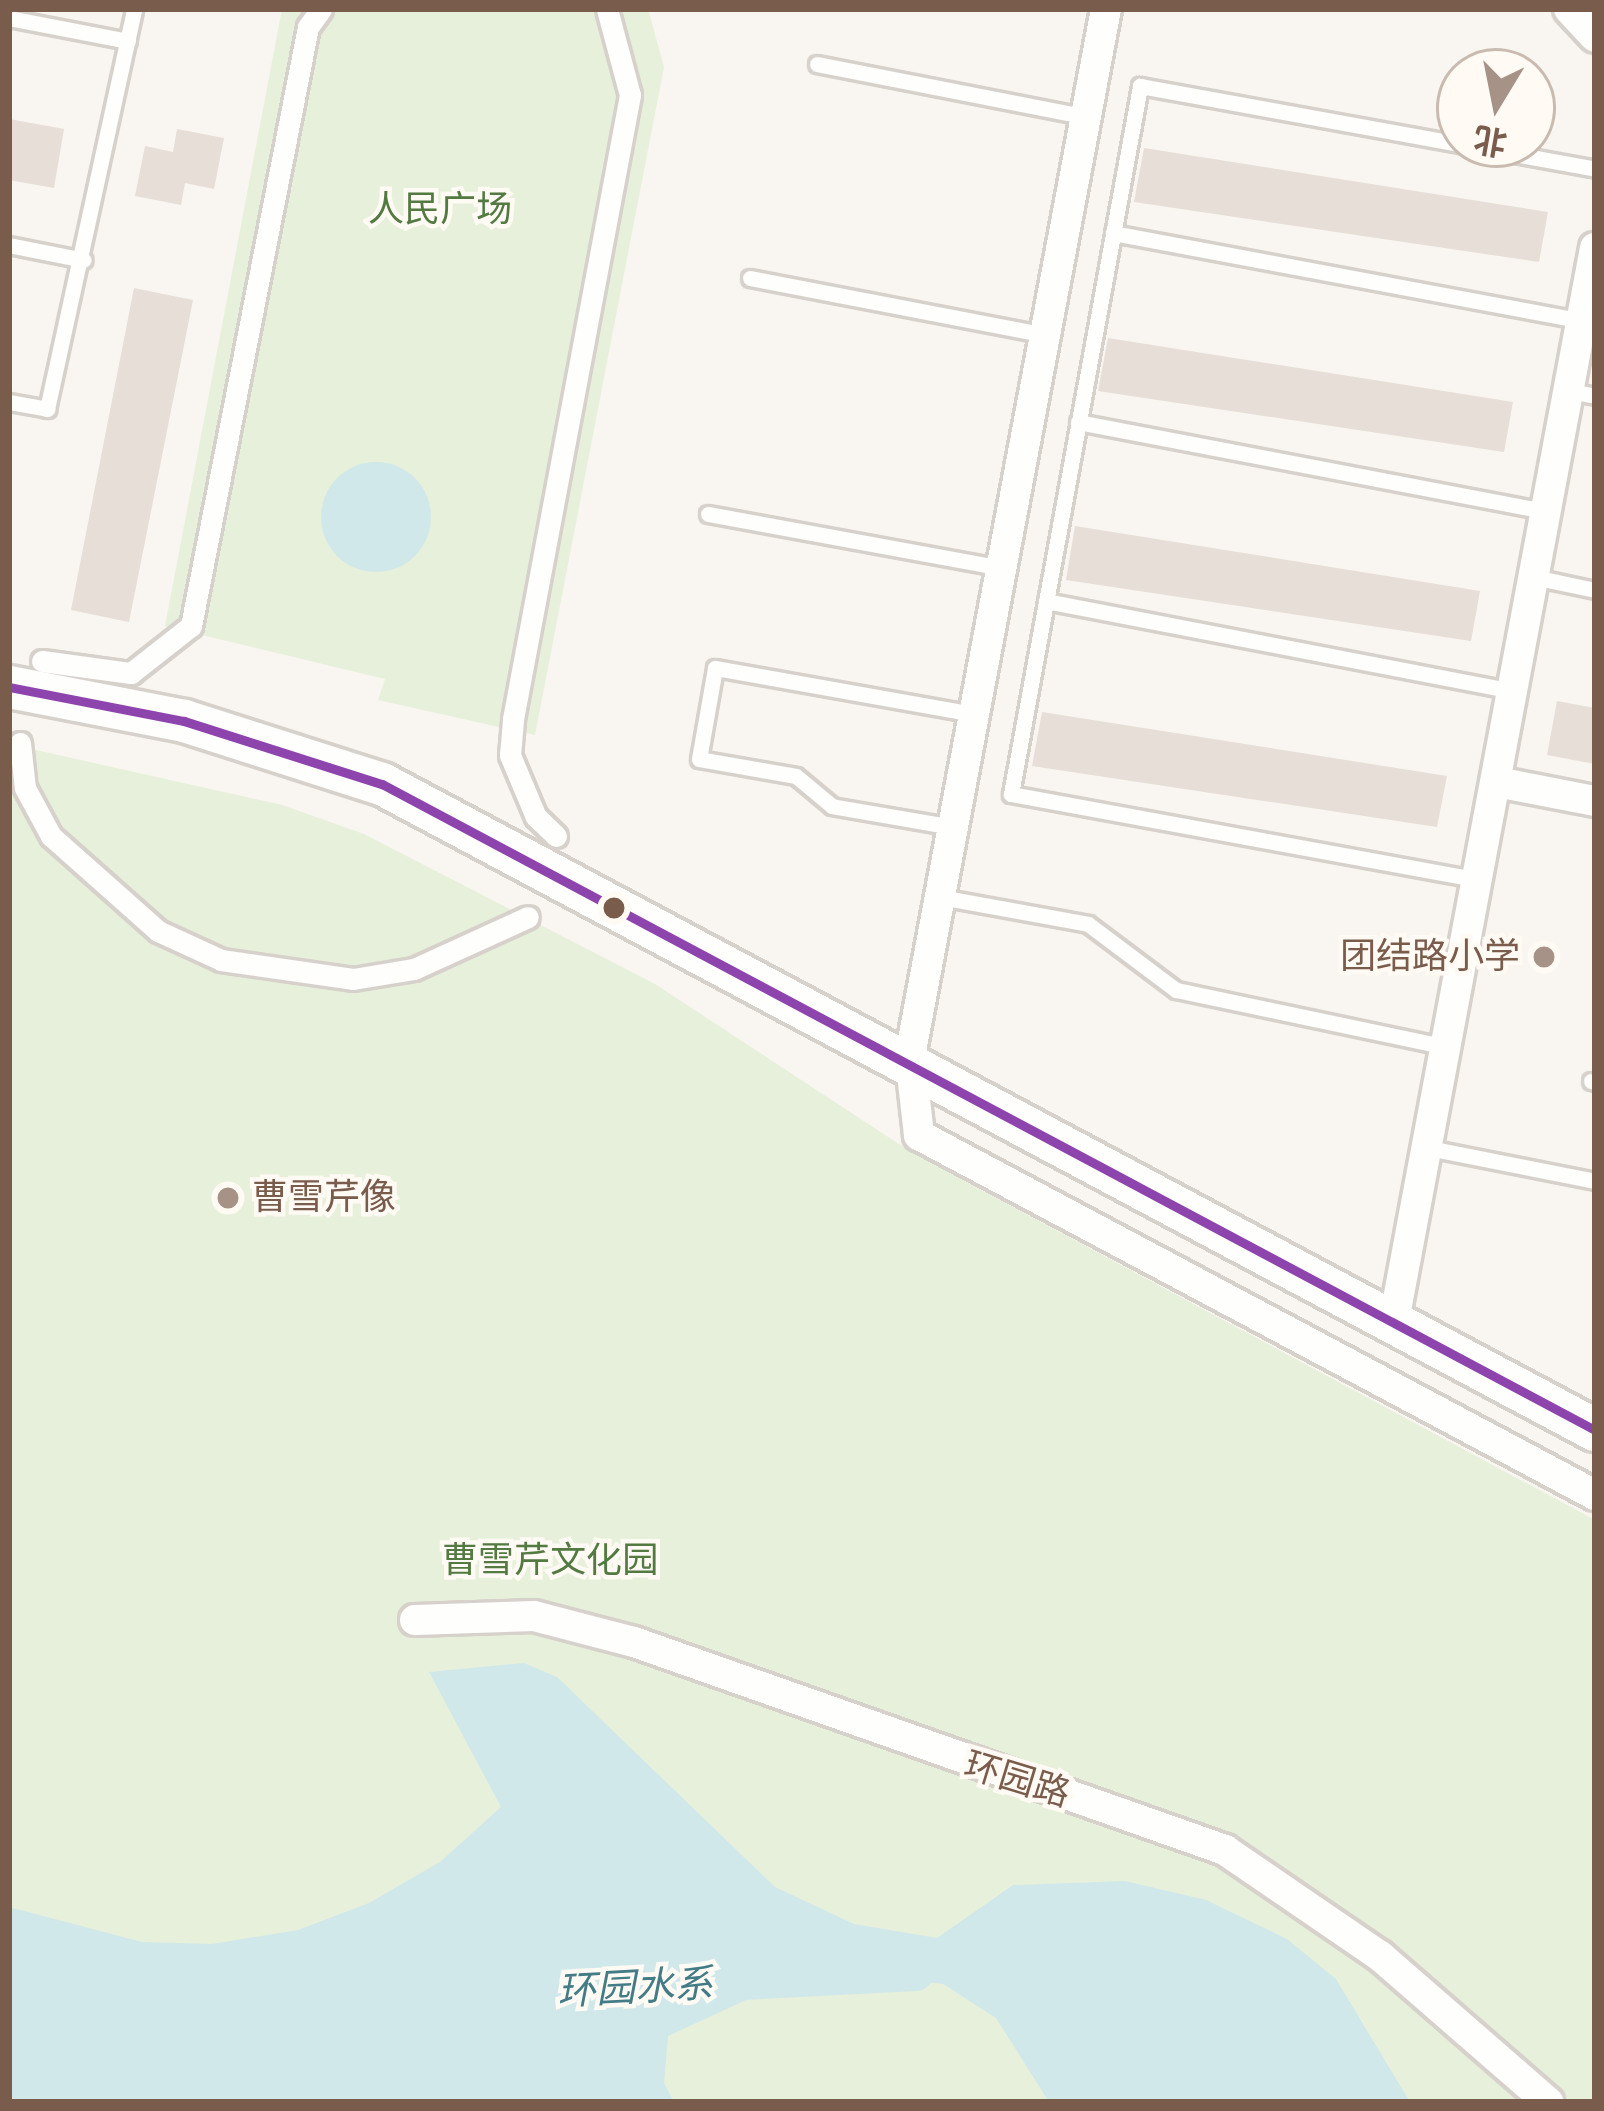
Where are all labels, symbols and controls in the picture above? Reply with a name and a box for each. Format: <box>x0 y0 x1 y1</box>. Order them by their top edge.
north arrow <box>1436 48 1556 168</box>
text: 北 <box>1471 119 1510 163</box>
park label: 人民广场 <box>368 188 512 232</box>
unlabelled marker <box>603 897 625 919</box>
place label: 团结路小学 <box>1340 935 1520 979</box>
marker: 团结路小学 <box>1531 944 1557 970</box>
place label: 曹雪芹像 <box>252 1176 396 1220</box>
marker: 曹雪芹像 <box>215 1185 241 1211</box>
park label: 曹雪芹文化园 <box>442 1539 658 1583</box>
street label: 环园路 <box>959 1744 1075 1816</box>
water label: 环园水系 <box>556 1961 714 2015</box>

